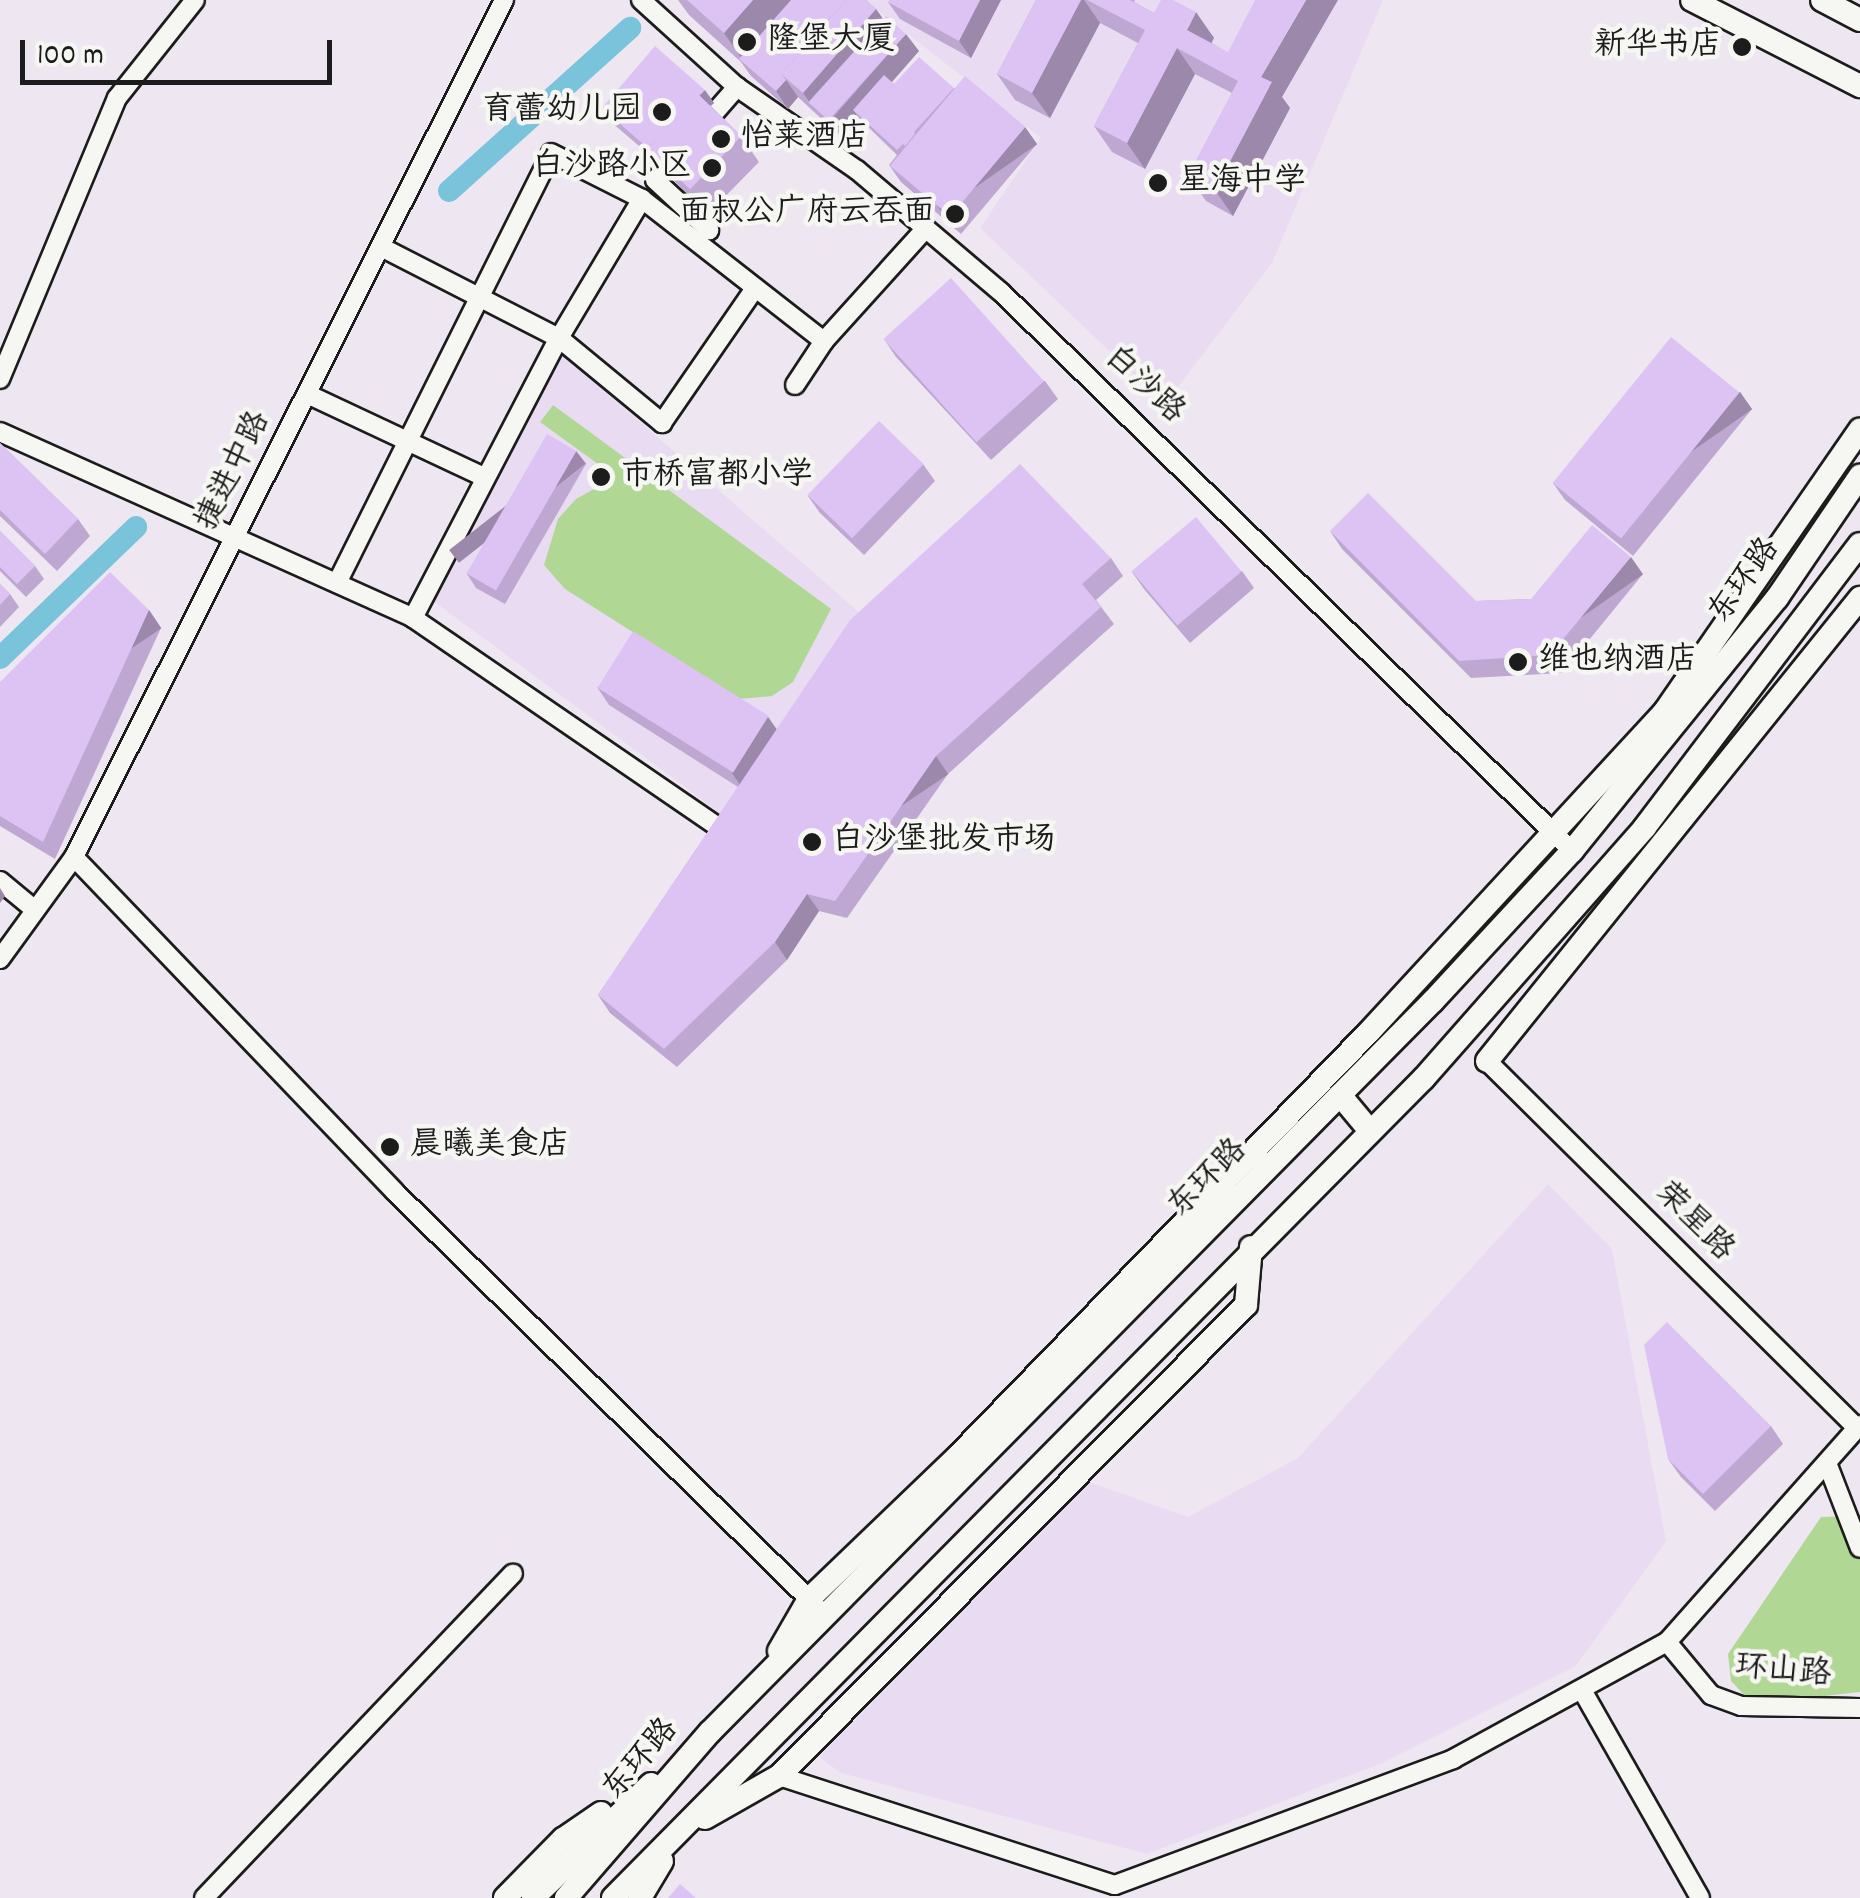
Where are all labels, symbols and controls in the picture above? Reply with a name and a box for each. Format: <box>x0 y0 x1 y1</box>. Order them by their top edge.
scale bar <box>25 20 338 82</box>
place label: 隆堡大厦 <box>767 23 895 61</box>
place label: 新华书店 <box>1594 28 1722 66</box>
marker: 隆堡大厦 <box>736 31 758 53</box>
text: 100 m <box>37 36 104 79</box>
marker: 新华书店 <box>1731 36 1753 58</box>
place label: 育蕾幼儿园 <box>482 93 642 131</box>
marker: 育蕾幼儿园 <box>651 101 673 123</box>
place label: 怡莱酒店 <box>741 120 869 158</box>
marker: 怡莱酒店 <box>710 128 732 150</box>
place label: 白沙路小区 <box>532 149 692 187</box>
marker: 白沙路小区 <box>701 157 723 179</box>
place label: 星海中学 <box>1178 164 1306 202</box>
marker: 星海中学 <box>1147 172 1169 194</box>
place label: 面叔公广府云吞面 <box>679 195 935 233</box>
marker: 面叔公广府云吞面 <box>944 203 966 225</box>
street label: 白沙路 <box>1095 339 1191 433</box>
street label: 捷进中路 <box>190 406 280 538</box>
place label: 市桥富都小学 <box>621 458 813 496</box>
marker: 市桥富都小学 <box>590 466 612 488</box>
street label: 东环路 <box>1702 532 1790 632</box>
place label: 维也纳酒店 <box>1538 643 1698 681</box>
marker: 维也纳酒店 <box>1507 651 1529 673</box>
place label: 白沙堡批发市场 <box>832 823 1056 861</box>
marker: 白沙堡批发市场 <box>801 831 823 853</box>
place label: 晨曦美食店 <box>410 1128 570 1166</box>
street label: 东环路 <box>1161 1132 1257 1228</box>
marker: 晨曦美食店 <box>379 1136 401 1158</box>
street label: 荣星路 <box>1645 1175 1741 1271</box>
street label: 环山路 <box>1734 1650 1832 1696</box>
street label: 东环路 <box>596 1712 688 1810</box>

